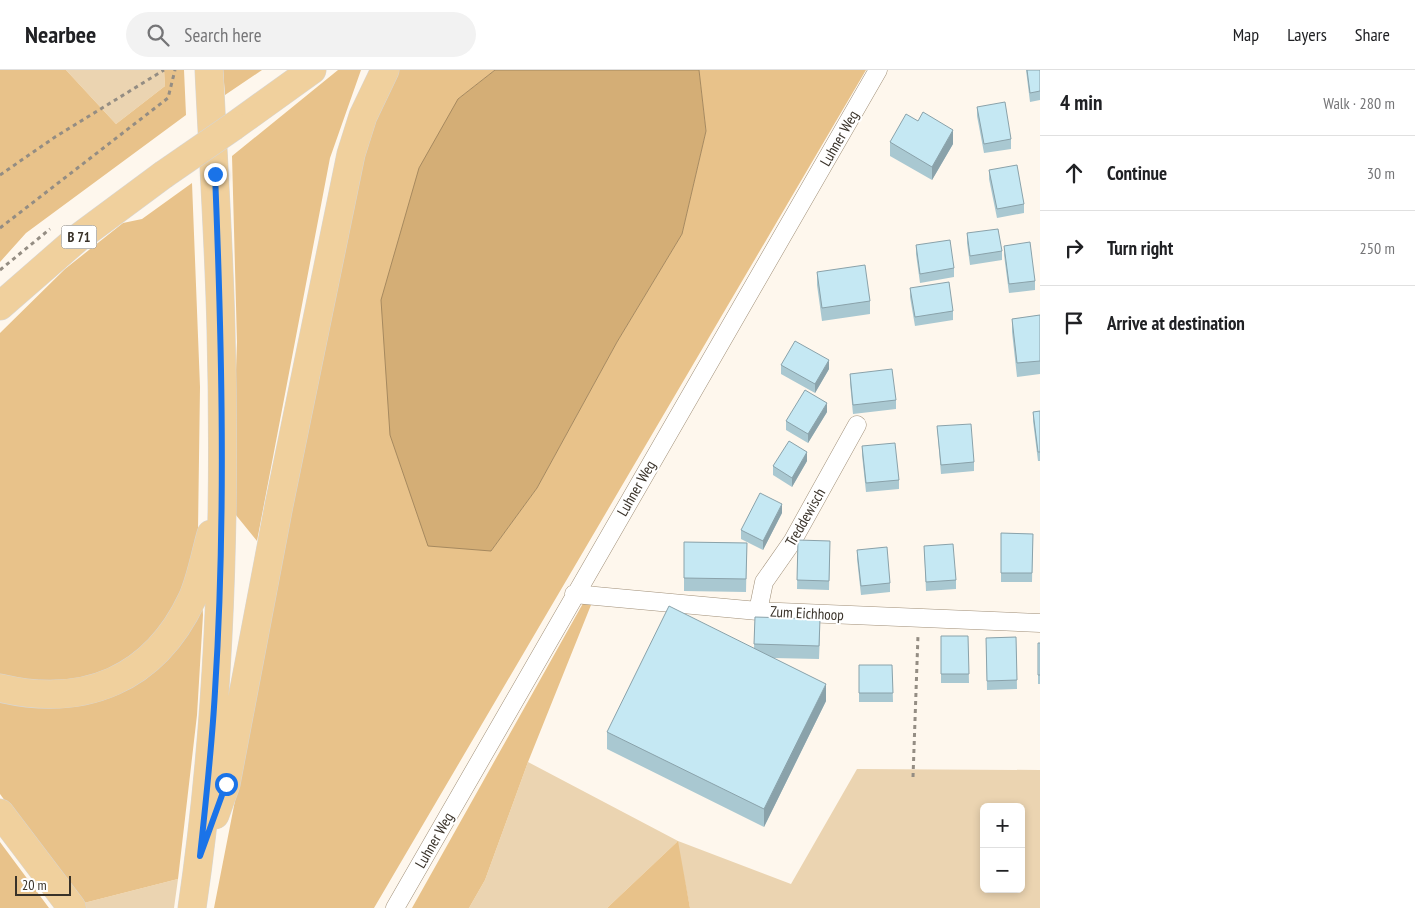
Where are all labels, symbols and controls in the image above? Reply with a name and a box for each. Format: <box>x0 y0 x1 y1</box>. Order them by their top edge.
search box <box>126 12 476 57</box>
text: Nearbee <box>25 19 96 50</box>
icon: search <box>144 21 172 49</box>
text: Search here <box>184 23 262 47</box>
text: Map <box>1233 23 1259 46</box>
text: Layers <box>1287 23 1327 46</box>
text: Share <box>1355 23 1390 46</box>
text: 4 min <box>1060 89 1102 116</box>
text: Walk · 280 m <box>1323 93 1395 113</box>
street label: Luhner Weg <box>816 107 862 169</box>
icon: ahead <box>1060 159 1088 187</box>
text: Continue <box>1107 161 1167 185</box>
route end <box>204 163 227 186</box>
text: 30 m <box>1367 163 1395 183</box>
road number: B 71 <box>62 226 96 248</box>
icon: right <box>1060 234 1088 262</box>
text: Turn right <box>1107 236 1173 260</box>
text: 250 m <box>1360 238 1395 258</box>
icon: arrive <box>1060 309 1088 337</box>
text: Arrive at destination <box>1107 311 1245 335</box>
street label: Luhner Weg <box>613 457 659 519</box>
street label: Treddewisch <box>781 485 829 549</box>
street label: Zum Eichhoop <box>770 602 844 624</box>
route start <box>215 773 238 796</box>
map controls <box>980 803 1025 893</box>
button: + <box>980 803 1025 848</box>
street label: Luhner Weg <box>411 809 457 871</box>
button: − <box>980 848 1025 893</box>
scale bar <box>15 873 71 896</box>
text: 20 m <box>22 876 47 894</box>

